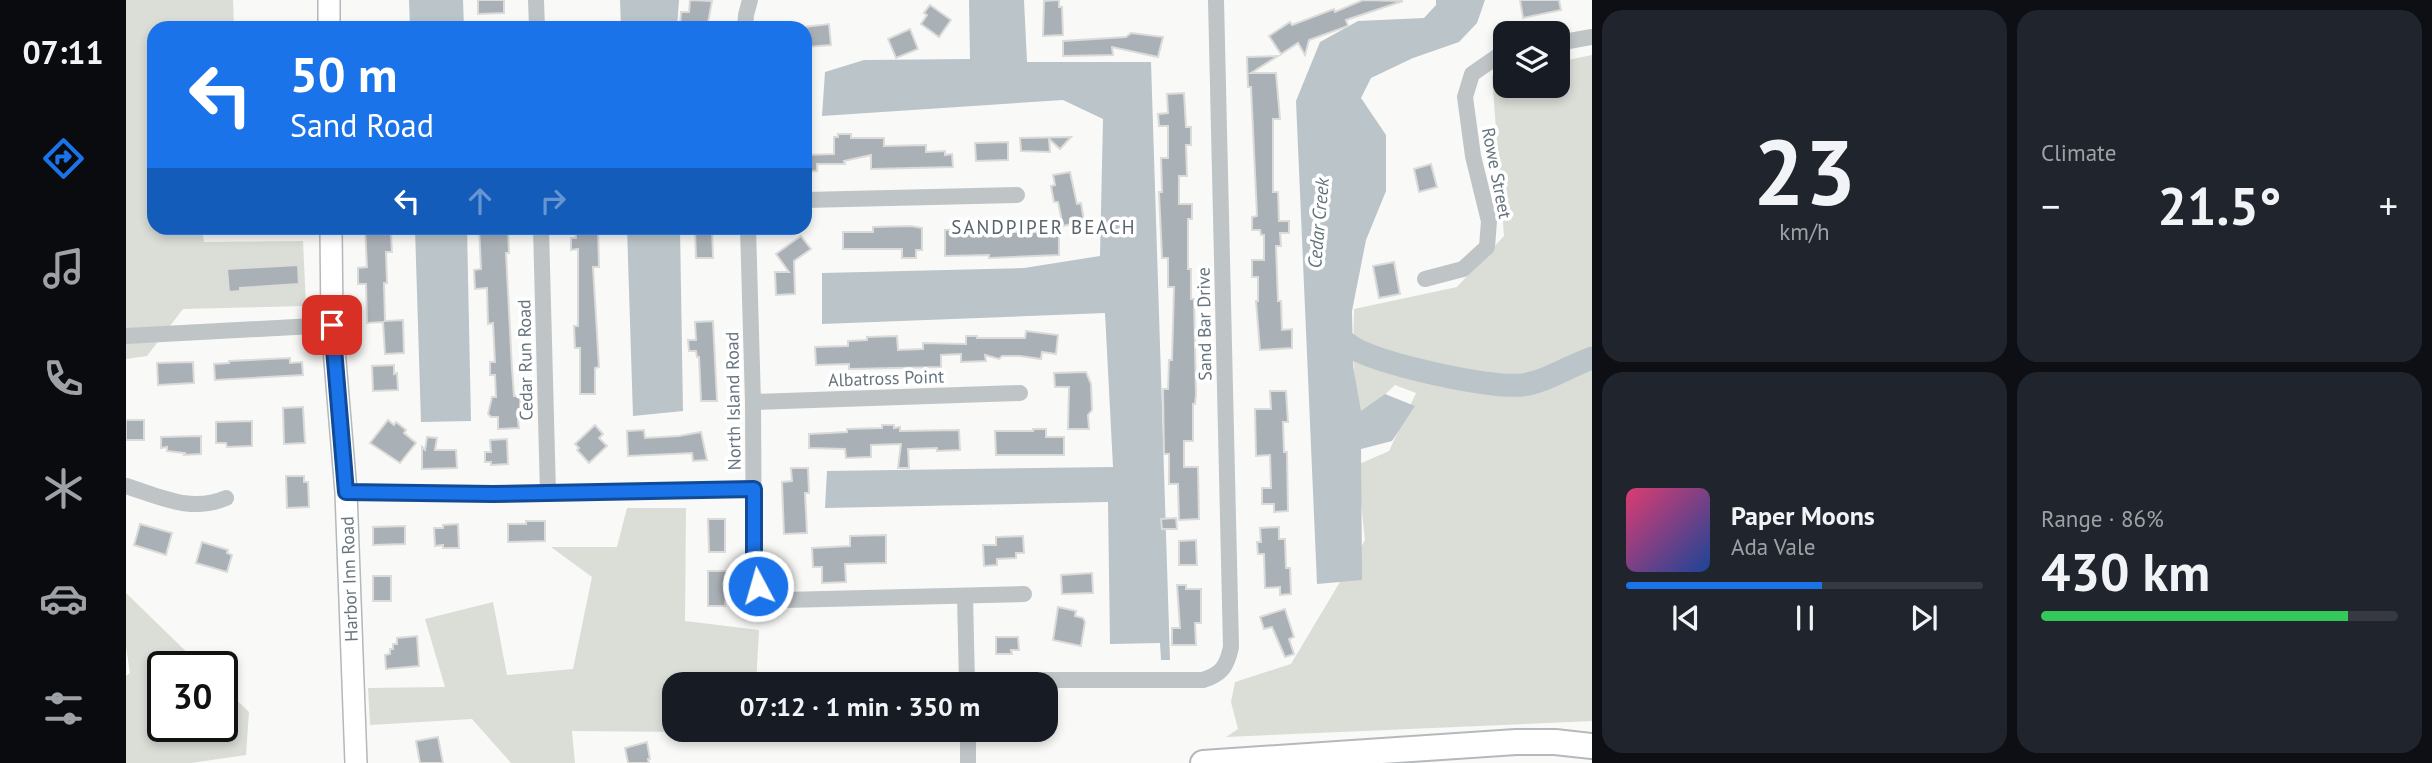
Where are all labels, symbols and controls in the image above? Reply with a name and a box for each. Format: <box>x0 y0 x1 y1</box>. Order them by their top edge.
map controls <box>1493 21 1570 98</box>
button: layers <box>1493 21 1570 98</box>
text: 07:11 <box>22 31 104 73</box>
text: 50 m <box>290 42 397 106</box>
icon: left <box>175 49 266 140</box>
text: Sand Road <box>290 104 434 146</box>
text: 23 <box>1753 112 1856 230</box>
street label: Rowe Street <box>1477 126 1517 220</box>
icon: directions <box>39 134 88 183</box>
text: Climate <box>2041 138 2116 167</box>
text: 21.5° <box>2158 172 2281 239</box>
water label: Cedar Creek <box>1302 175 1334 269</box>
text: − <box>2041 181 2060 230</box>
text: + <box>2379 181 2398 230</box>
icon: left <box>388 182 426 220</box>
icon: ahead <box>461 182 499 220</box>
icon: right <box>534 182 572 220</box>
district label: SANDPIPER BEACH <box>951 215 1137 239</box>
text: km/h <box>1779 217 1830 246</box>
icon: music <box>39 244 88 293</box>
street label: Sand Bar Drive <box>1192 267 1216 381</box>
pin <box>302 295 362 355</box>
street label: Cedar Run Road <box>512 299 538 421</box>
icon: arrive <box>313 306 351 344</box>
street label: North Island Road <box>720 331 746 471</box>
icon: phone <box>39 354 88 403</box>
street label: Albatross Point <box>828 364 944 392</box>
icon: climate <box>39 464 88 513</box>
text: Paper Moons <box>1731 499 1875 532</box>
text: Range · 86% <box>2041 504 2164 533</box>
street label: Harbor Inn Road <box>335 516 363 642</box>
text: Ada Vale <box>1731 532 1815 561</box>
text: 430 km <box>2041 538 2210 605</box>
position arrow <box>721 549 795 623</box>
icon: car <box>39 574 88 623</box>
icon: previous <box>1667 599 1705 637</box>
icon: pause <box>1786 599 1824 637</box>
icon: next <box>1905 599 1943 637</box>
speed limit sign: 30 <box>147 651 238 742</box>
icon: filters <box>39 684 88 733</box>
text: 07:12 · 1 min · 350 m <box>740 690 980 723</box>

